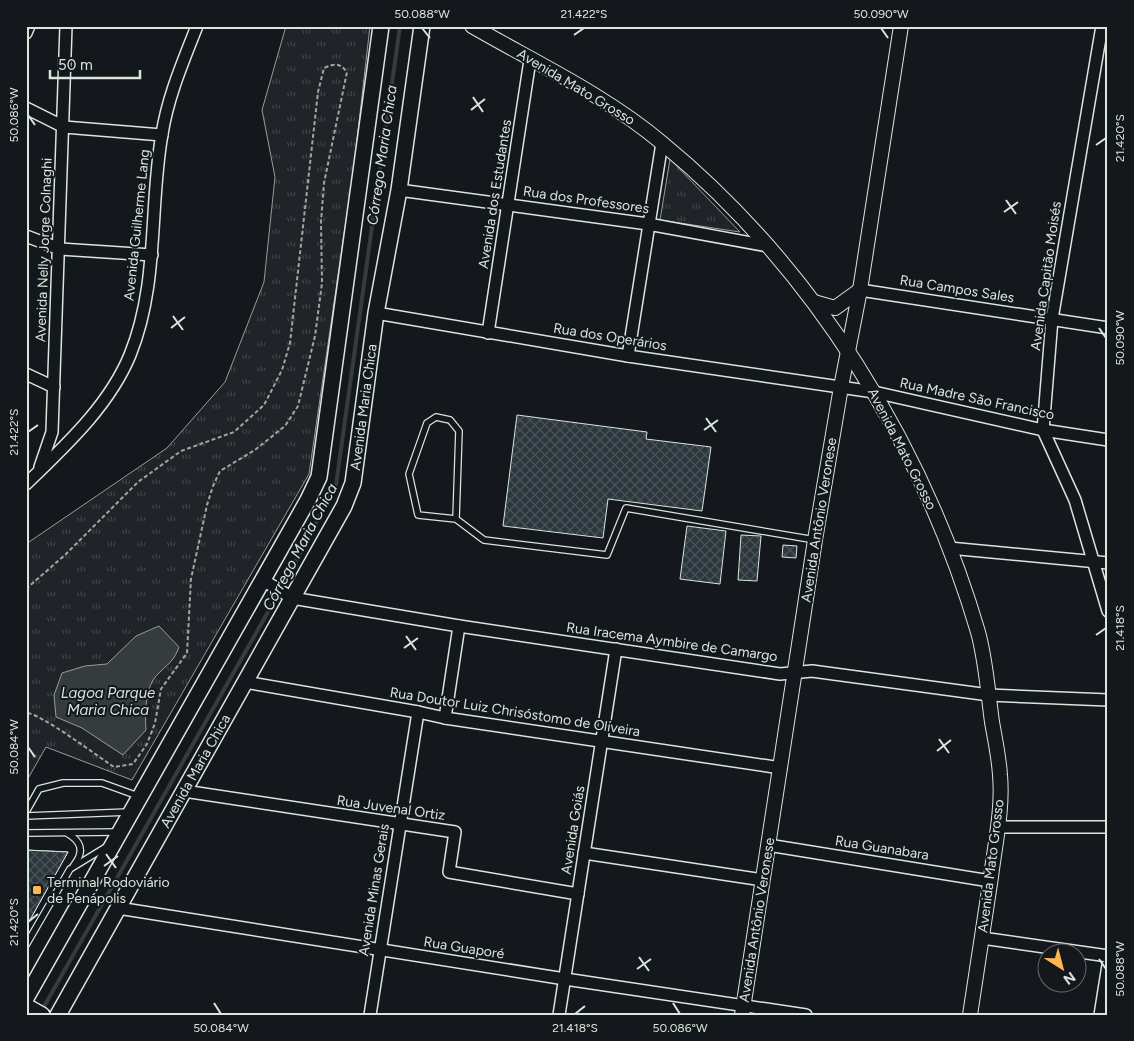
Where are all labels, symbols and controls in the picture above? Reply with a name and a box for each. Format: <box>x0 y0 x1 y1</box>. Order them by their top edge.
text: 50.088°W <box>394 7 450 21</box>
text: 21.422°S <box>561 7 607 21</box>
text: 50.090°W <box>853 7 909 21</box>
street label: Avenida Mato Grosso <box>514 45 638 129</box>
scale bar <box>50 48 140 80</box>
text: 50 m <box>58 56 93 74</box>
water label: Córrego Maria Chica <box>363 84 401 226</box>
text: 50.086°W <box>7 87 21 142</box>
text: 21.420°S <box>1113 114 1127 162</box>
street label: Avenida dos Estudantes <box>475 118 515 270</box>
street label: Avenida Guilherme Lang <box>121 148 153 302</box>
street label: Avenida Nelly Jorge Colnaghi <box>32 158 56 342</box>
street label: Rua dos Professores <box>522 183 650 217</box>
street label: Avenida Capitão Moisés <box>1027 200 1065 352</box>
street label: Rua Campos Sales <box>899 272 1015 306</box>
text: 50.090°W <box>1113 310 1127 366</box>
street label: Rua dos Operários <box>552 320 668 354</box>
street label: Avenida Maria Chica <box>346 343 380 472</box>
street label: Rua Madre São Francisco <box>898 374 1056 424</box>
street label: Avenida Mato Grosso <box>864 385 940 513</box>
text: 21.422°S <box>7 409 21 455</box>
street label: Avenida Antônio Veronese <box>798 436 840 604</box>
water label: Córrego Maria Chica <box>259 480 341 614</box>
text: 21.418°S <box>1113 605 1127 651</box>
street label: Rua Iracema Aymbire de Camargo <box>565 619 779 665</box>
water label: Lagoa Parque Maria Chica <box>61 684 155 719</box>
street label: Rua Doutor Luiz Chrisóstomo de Oliveira <box>389 684 641 740</box>
street label: Avenida Maria Chica <box>157 711 234 831</box>
text: 50.084°W <box>7 719 21 775</box>
street label: Avenida Goiás <box>558 784 588 876</box>
street label: Rua Juvenal Ortiz <box>336 792 446 824</box>
street label: Avenida Mato Grosso <box>974 798 1008 934</box>
street label: Avenida Minas Gerais <box>355 823 393 957</box>
street label: Rua Guanabara <box>834 832 930 864</box>
street label: Avenida Antônio Veronese <box>736 836 778 1004</box>
place label: Terminal Rodoviário de Penápolis <box>47 874 170 907</box>
marker: Terminal Rodoviário de Penápolis <box>31 884 43 896</box>
text: 21.420°S <box>7 898 21 946</box>
street label: Rua Guaporé <box>422 933 506 963</box>
text: 50.088°W <box>1113 941 1127 997</box>
north arrow <box>1036 944 1086 994</box>
text: N <box>1060 968 1079 988</box>
text: 50.084°W <box>193 1021 249 1035</box>
text: 21.418°S <box>552 1021 598 1035</box>
text: 50.086°W <box>653 1021 708 1035</box>

